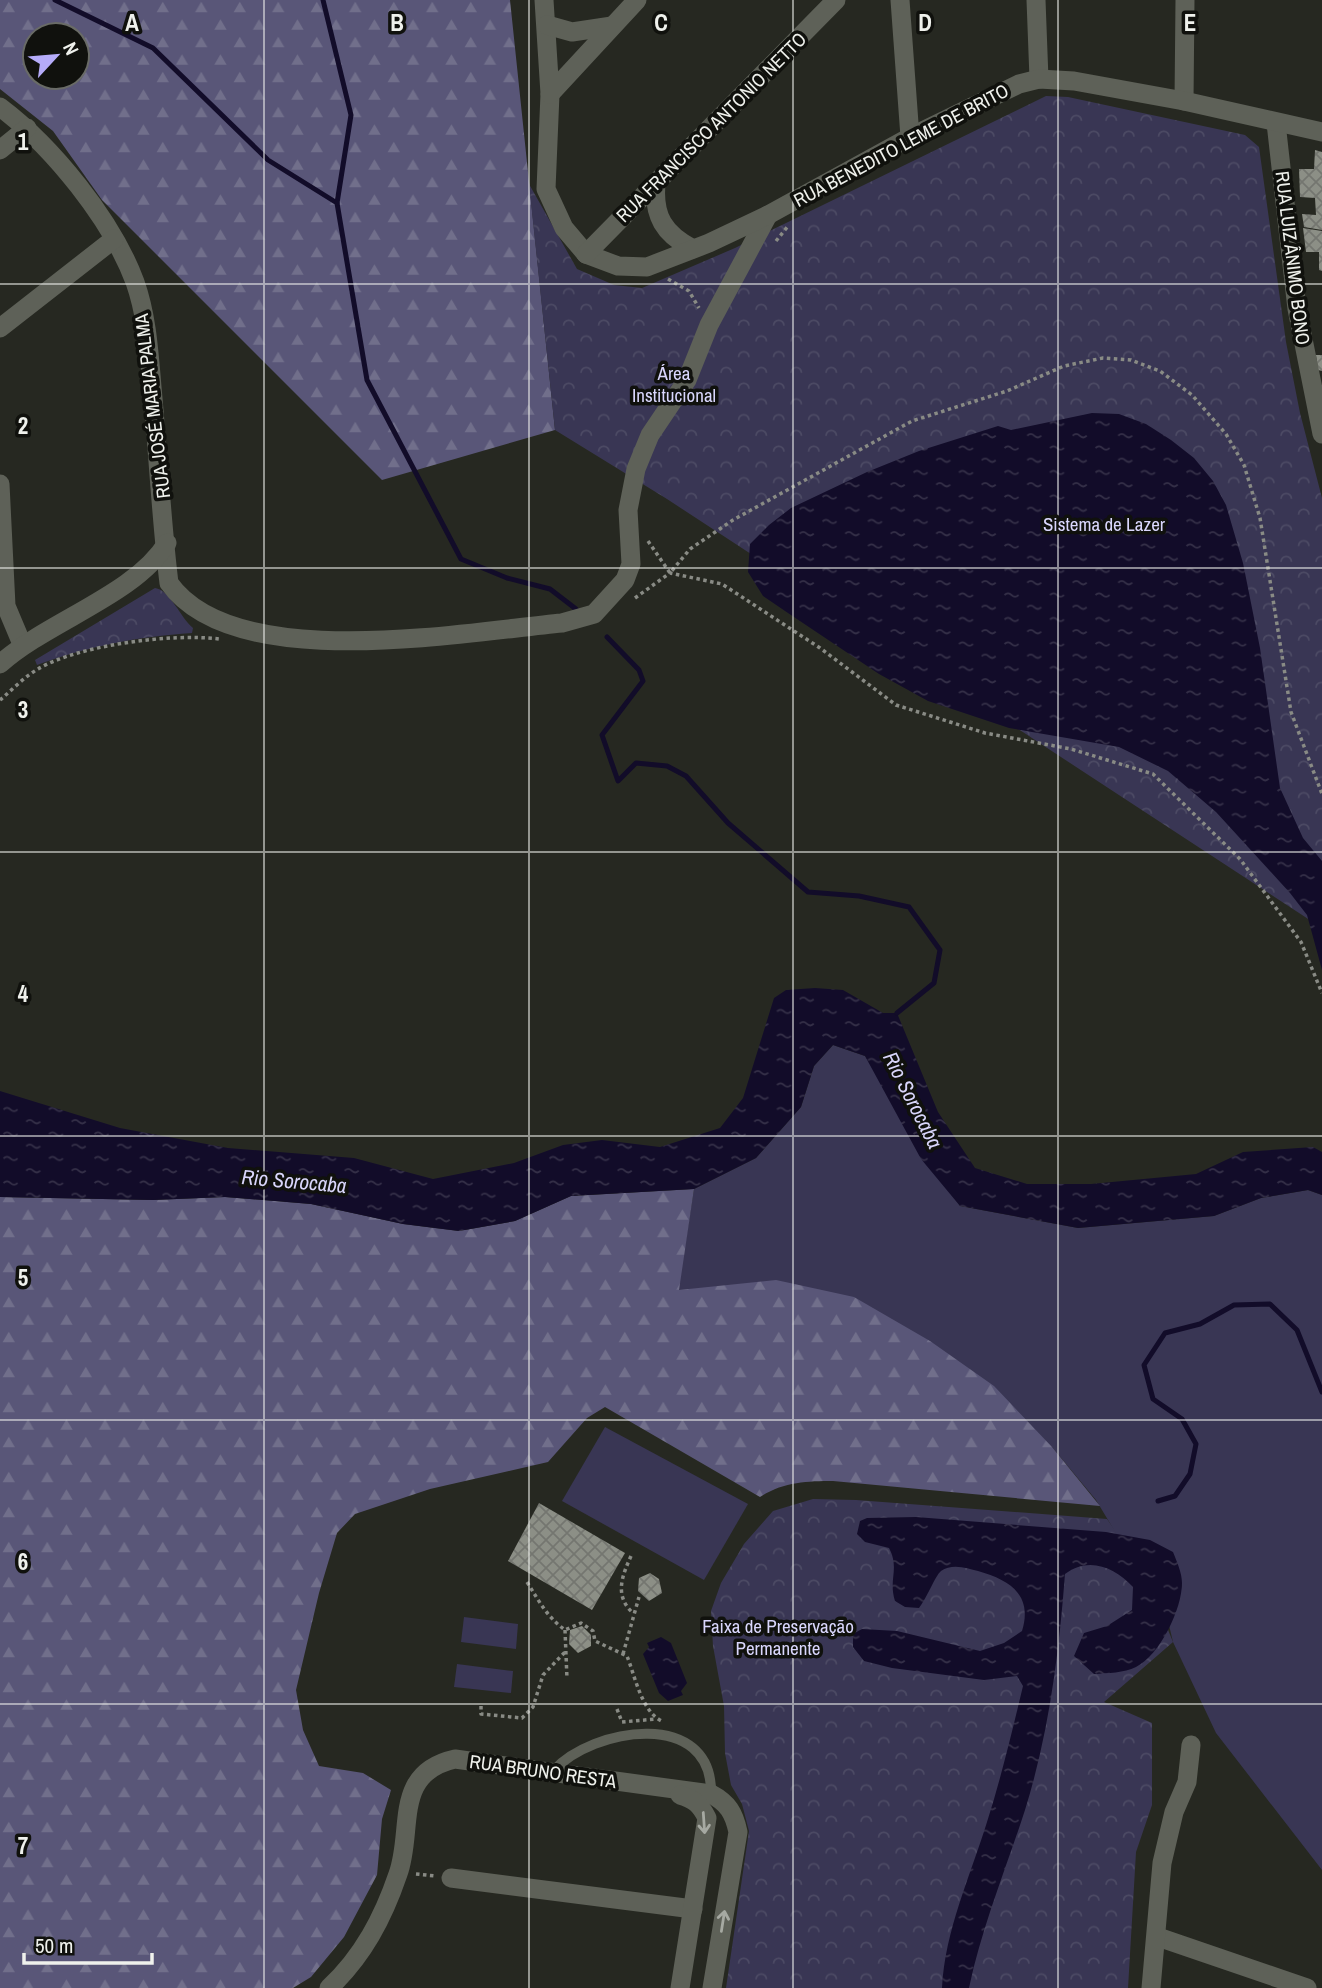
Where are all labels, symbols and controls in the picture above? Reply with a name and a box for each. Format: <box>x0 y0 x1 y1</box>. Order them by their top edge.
text: A <box>125 7 139 38</box>
text: B <box>390 7 404 38</box>
text: C <box>654 7 668 38</box>
text: D <box>918 7 932 38</box>
text: E <box>1184 7 1196 38</box>
north arrow <box>21 21 91 91</box>
street label: RUA FRANCISCO ANTONIO NETTO <box>610 26 812 228</box>
text: N <box>57 38 85 59</box>
street label: RUA BENEDITO LEME DE BRITO <box>789 77 1013 213</box>
text: 1 <box>18 126 29 157</box>
street label: RUA LUIZ ÂNIMO BONO <box>1269 170 1317 346</box>
street label: RUA JOSÉ MARIA PALMA <box>128 312 176 500</box>
park label: Área Institucional <box>632 360 716 408</box>
text: 2 <box>18 410 28 441</box>
park label: Sistema de Lazer <box>1043 511 1166 537</box>
text: 3 <box>18 694 28 725</box>
text: 4 <box>18 978 29 1009</box>
water label: Rio Sorocaba <box>876 1047 950 1153</box>
water label: Rio Sorocaba <box>240 1162 348 1200</box>
text: 5 <box>18 1262 28 1293</box>
text: 6 <box>18 1546 28 1577</box>
park label: Faixa de Preservação Permanente <box>702 1613 854 1661</box>
street label: RUA BRUNO RESTA <box>468 1748 619 1794</box>
one-way arrow <box>698 1811 711 1834</box>
text: 7 <box>18 1830 28 1861</box>
one-way arrow <box>717 1910 730 1933</box>
scale bar <box>24 1922 152 1966</box>
text: 50 m <box>35 1931 73 1960</box>

